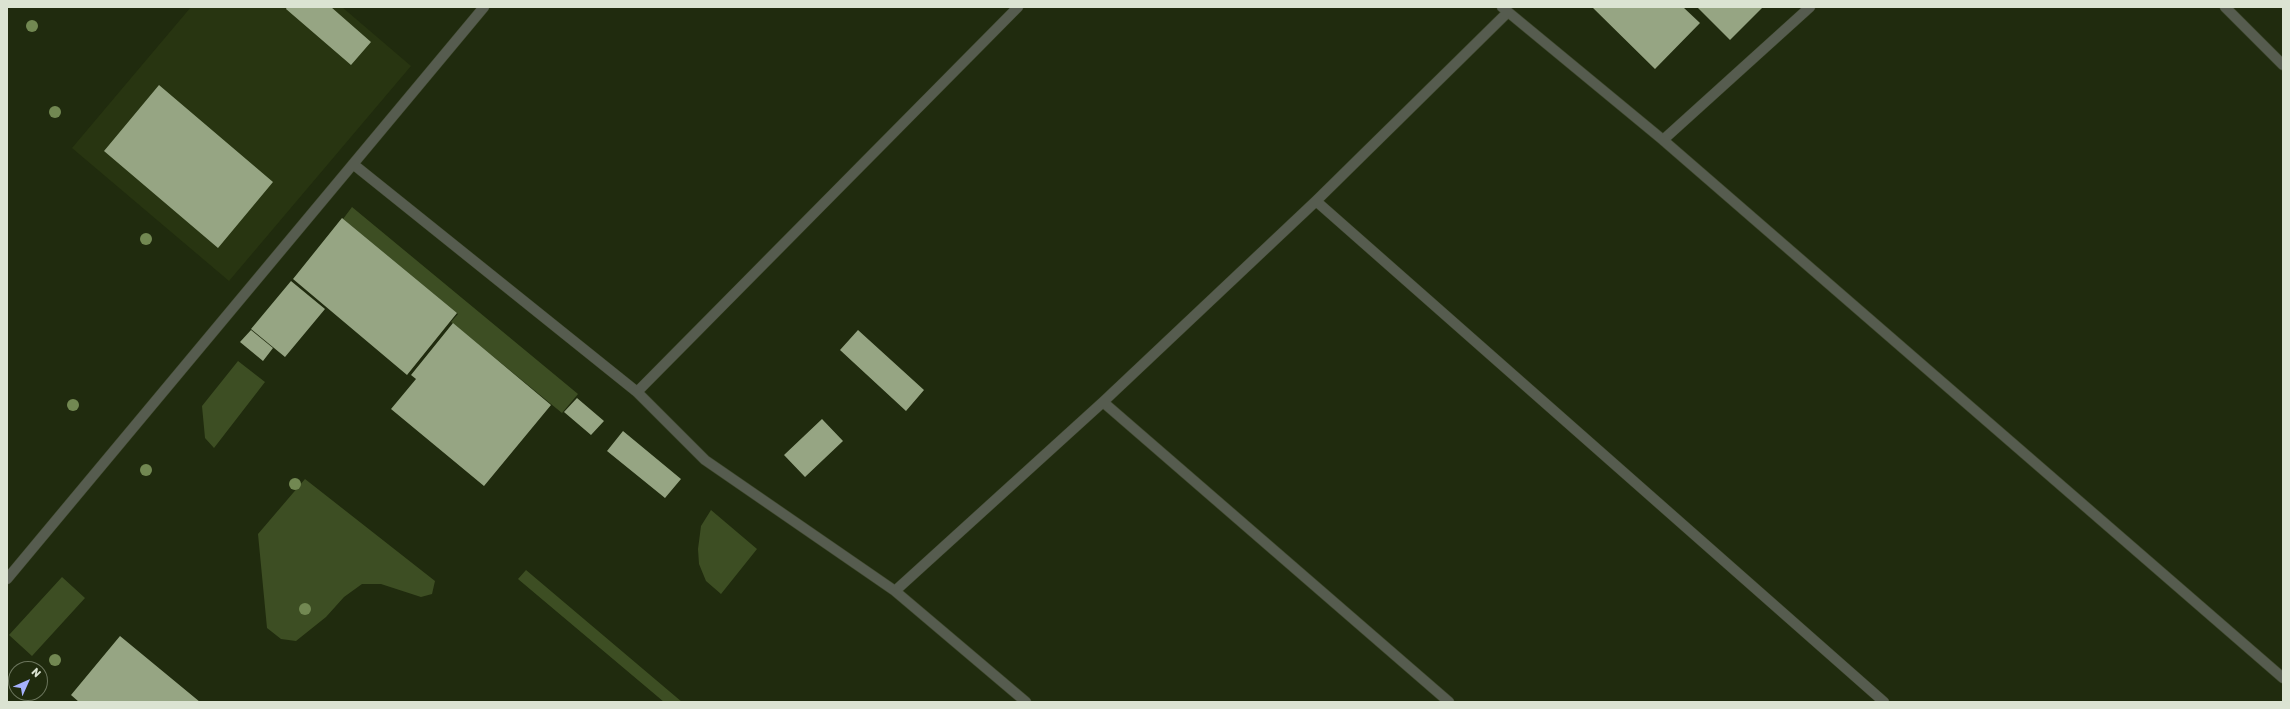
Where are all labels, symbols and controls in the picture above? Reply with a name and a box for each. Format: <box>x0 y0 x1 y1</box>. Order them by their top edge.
north arrow <box>8 661 48 701</box>
text: N <box>29 665 44 680</box>

